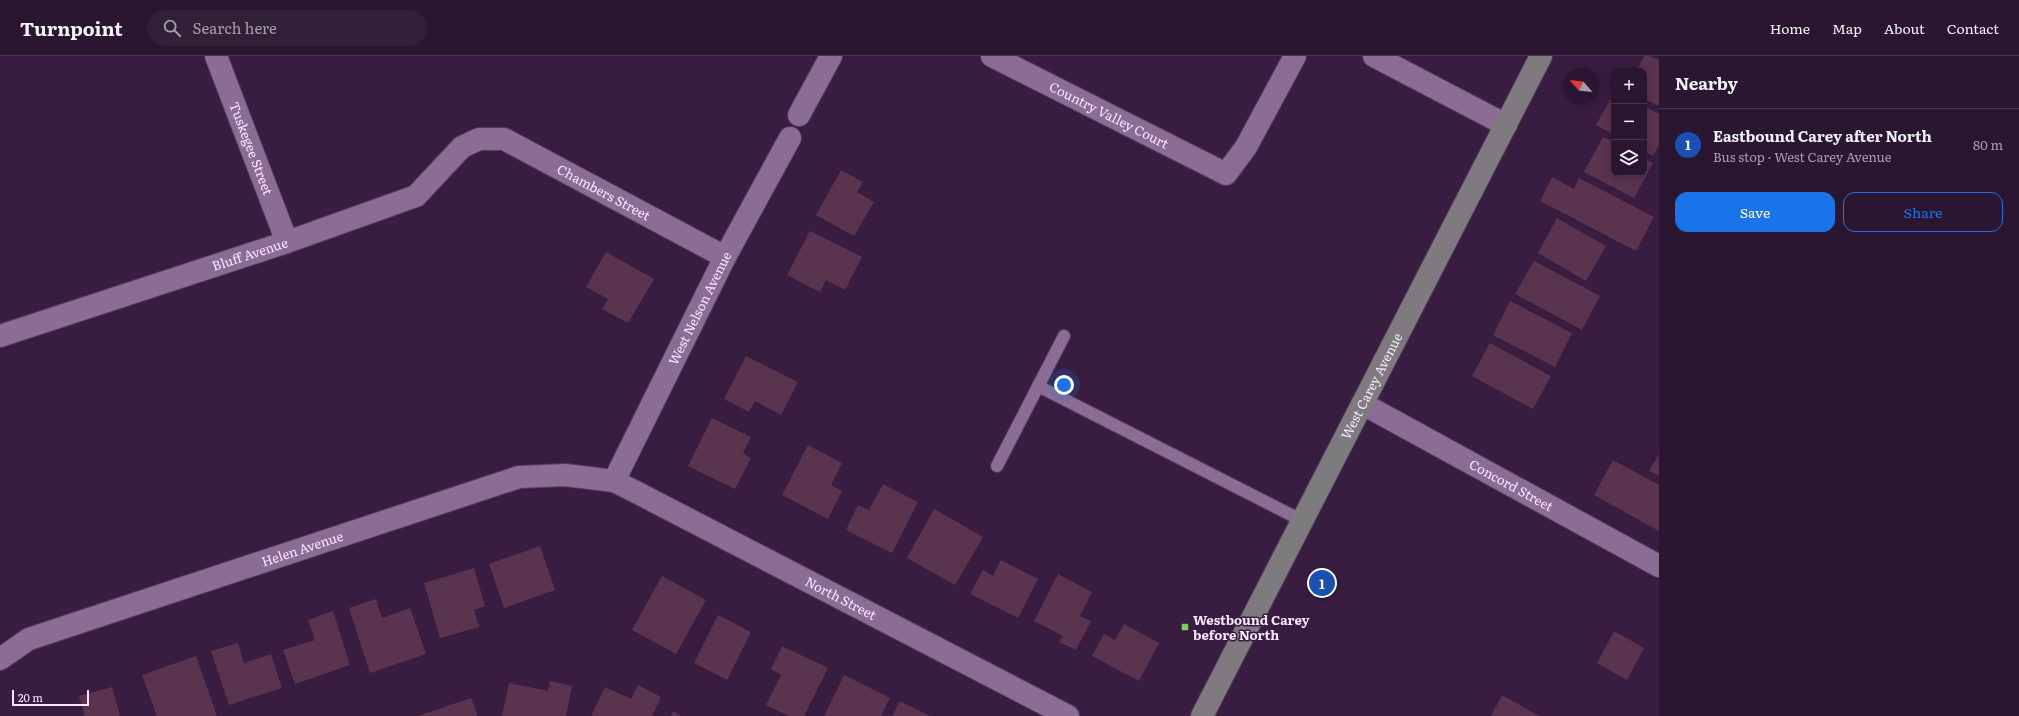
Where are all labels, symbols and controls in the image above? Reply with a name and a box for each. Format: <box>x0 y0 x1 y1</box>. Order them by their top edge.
search box <box>147 10 427 46</box>
text: Turnpoint <box>20 14 123 42</box>
text: Search here <box>193 16 277 39</box>
icon: search <box>161 17 183 39</box>
text: Home <box>1770 18 1810 38</box>
text: Map <box>1832 18 1862 38</box>
text: About <box>1884 18 1925 38</box>
text: Contact <box>1947 18 1999 38</box>
north arrow <box>1563 68 1599 104</box>
map controls <box>1611 68 1647 176</box>
button: + <box>1611 68 1647 104</box>
text: Nearby <box>1675 70 1738 95</box>
street label: Country Valley Court <box>1046 76 1173 153</box>
street label: Tuskegee Street <box>225 99 278 198</box>
button: − <box>1611 104 1647 140</box>
text: Eastbound Carey after North <box>1713 124 1932 147</box>
text: 1 <box>1685 135 1691 154</box>
text: 80 m <box>1973 135 2003 154</box>
button: layers <box>1611 140 1647 176</box>
text: Bus stop · West Carey Avenue <box>1713 147 1892 166</box>
street label: Chambers Street <box>554 159 655 225</box>
button: Save <box>1675 192 1835 232</box>
button: Share <box>1843 192 2003 232</box>
street label: Bluff Avenue <box>209 232 290 275</box>
street label: West Nelson Avenue <box>663 247 736 368</box>
street label: West Carey Avenue <box>1336 329 1406 442</box>
your location <box>1054 375 1074 395</box>
street label: Concord Street <box>1466 454 1557 516</box>
street label: Helen Avenue <box>259 526 346 571</box>
pin: 1 <box>1309 568 1335 598</box>
street label: North Street <box>802 571 880 624</box>
place label: Westbound Carey before North <box>1193 610 1310 644</box>
marker: Westbound Carey before North <box>1180 622 1190 632</box>
scale bar <box>12 688 89 707</box>
text: 20 m <box>18 689 43 705</box>

